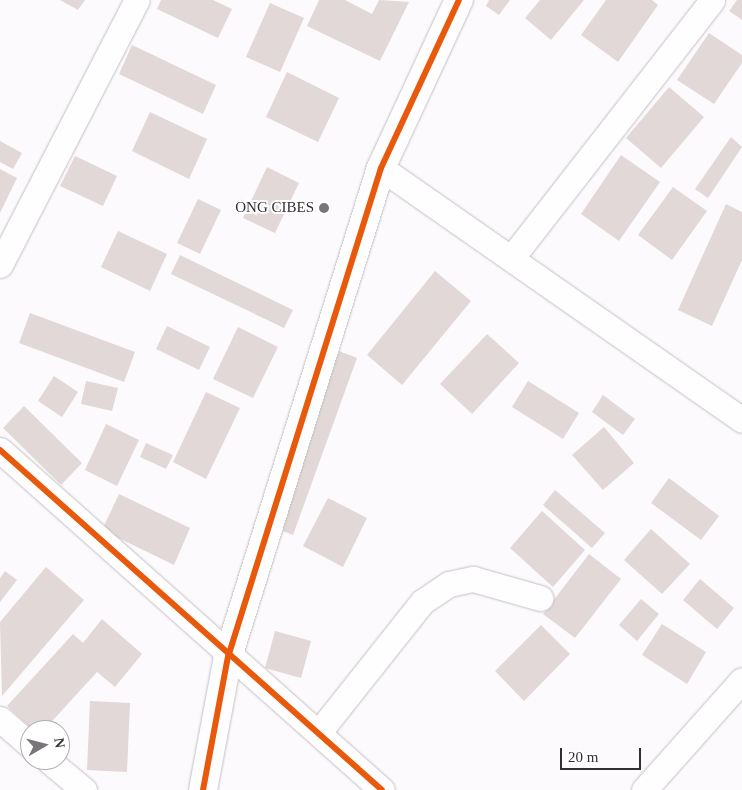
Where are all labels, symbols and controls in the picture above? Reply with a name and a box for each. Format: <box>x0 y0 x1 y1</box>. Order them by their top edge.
place label: ONG CIBES <box>235 199 314 217</box>
marker: ONG CIBES <box>318 202 330 214</box>
north arrow <box>20 720 70 770</box>
text: N <box>51 737 67 749</box>
scale bar <box>562 738 643 770</box>
text: 20 m <box>568 749 598 765</box>

